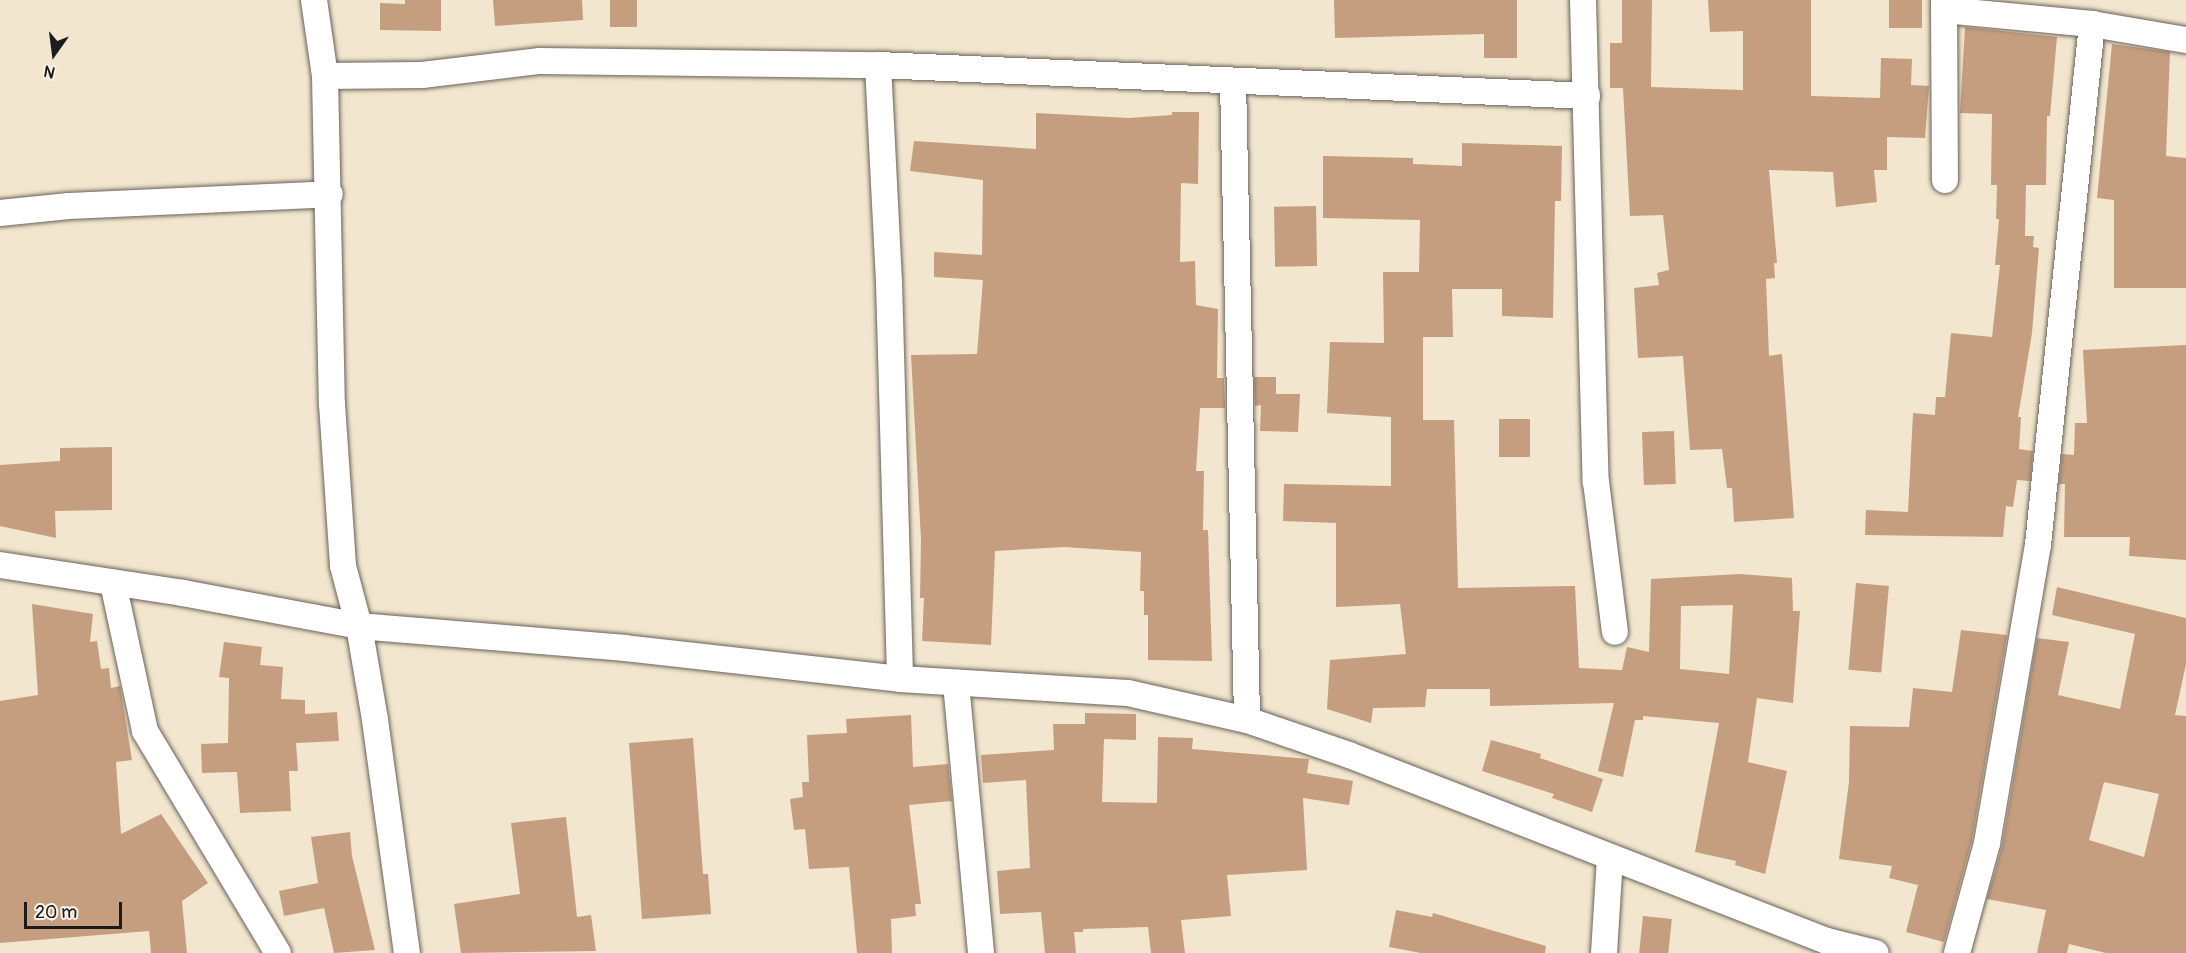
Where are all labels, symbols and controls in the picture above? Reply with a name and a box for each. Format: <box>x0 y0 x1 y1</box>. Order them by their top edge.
north arrow <box>24 24 84 84</box>
text: N <box>42 60 57 82</box>
scale bar <box>27 890 124 928</box>
text: 20 m <box>35 901 77 924</box>

